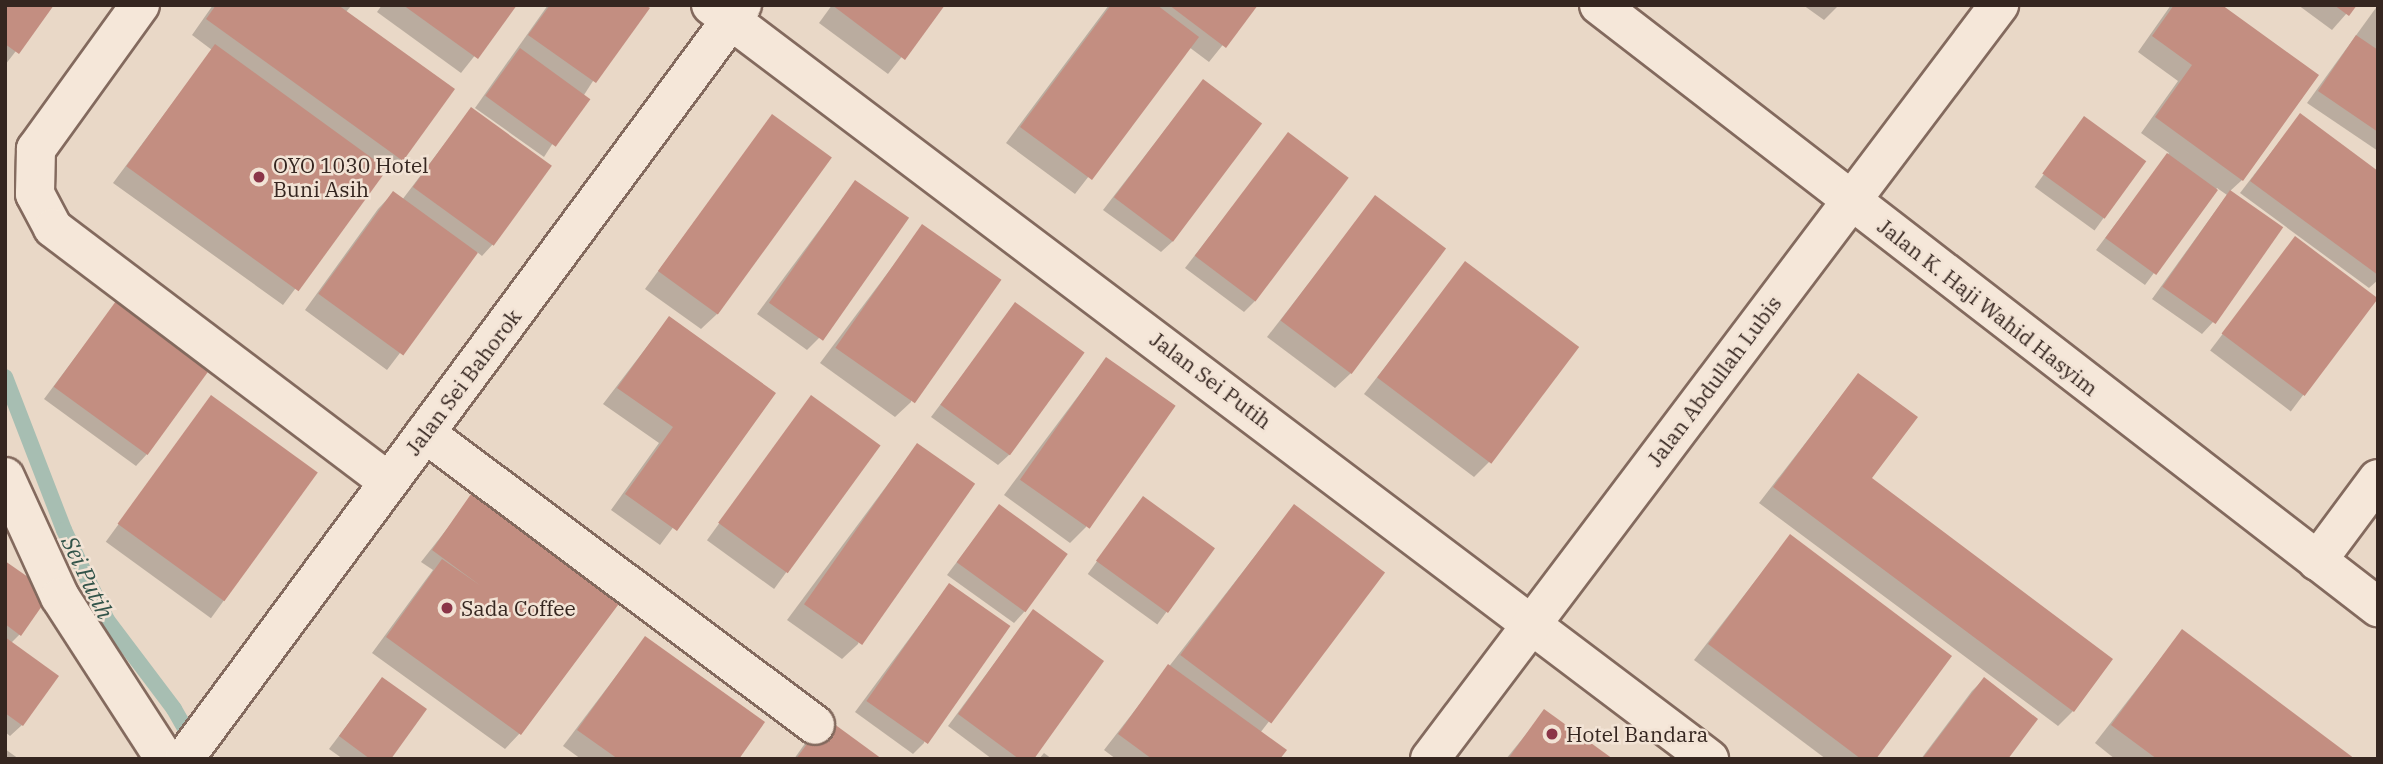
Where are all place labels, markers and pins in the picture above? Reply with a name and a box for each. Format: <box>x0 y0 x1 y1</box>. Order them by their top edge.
place label: OYO 1030 Hotel Buni Asih <box>273 152 429 202</box>
marker: OYO 1030 Hotel Buni Asih <box>251 169 267 185</box>
place label: Sada Coffee <box>461 595 576 621</box>
marker: Sada Coffee <box>439 600 455 616</box>
place label: Hotel Bandara <box>1566 721 1708 747</box>
marker: Hotel Bandara <box>1544 726 1560 742</box>

